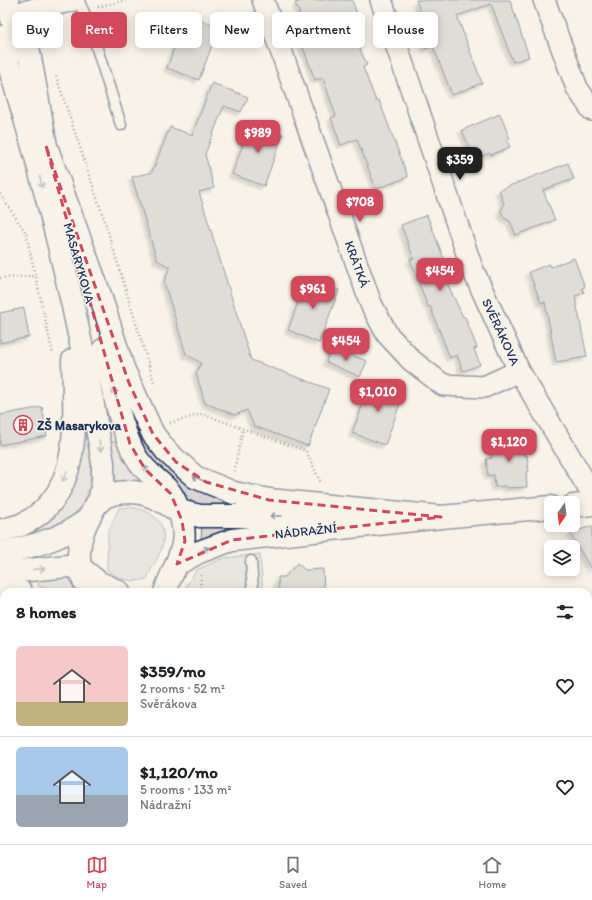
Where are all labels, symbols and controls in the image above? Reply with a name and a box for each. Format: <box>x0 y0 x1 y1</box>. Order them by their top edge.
chip: Buy <box>12 12 63 48</box>
chip: Rent <box>71 12 127 48</box>
chip: Filters <box>135 12 202 48</box>
chip: New <box>210 12 264 48</box>
chip: Apartment <box>272 12 365 48</box>
chip: House <box>373 12 438 48</box>
pin: $989 <box>234 120 282 154</box>
text: $989 <box>244 125 272 140</box>
pin: $359 <box>436 147 484 181</box>
text: $359 <box>446 152 474 167</box>
one-way arrow <box>38 176 46 189</box>
pin: $708 <box>336 189 384 223</box>
text: $708 <box>346 194 374 209</box>
street label: MASARYKOVA <box>60 221 98 306</box>
street label: KRÁTKÁ <box>342 239 373 290</box>
pin: $454 <box>416 258 464 292</box>
text: $454 <box>425 263 455 278</box>
pin: $961 <box>289 276 337 310</box>
text: $961 <box>300 281 326 296</box>
street label: SVĚRÁKOVA <box>479 296 523 368</box>
pin: $454 <box>322 328 370 362</box>
text: $454 <box>331 333 361 348</box>
pin: $1,010 <box>345 379 411 413</box>
text: $1,010 <box>359 384 397 399</box>
one-way arrow <box>111 388 119 401</box>
building icon: ZŠ Masarykova <box>12 414 34 436</box>
place label: ZŠ Masarykova <box>37 417 121 434</box>
pin: $1,120 <box>476 429 542 463</box>
text: $1,120 <box>491 434 527 449</box>
one-way arrow <box>97 439 105 452</box>
one-way arrow <box>142 466 151 476</box>
one-way arrow <box>61 470 69 482</box>
one-way arrow <box>192 473 204 481</box>
north arrow <box>544 496 580 532</box>
map controls <box>544 496 580 576</box>
one-way arrow <box>270 512 283 520</box>
street label: NÁDRAŽNÍ <box>274 520 338 542</box>
button: layers <box>544 540 580 576</box>
one-way arrow <box>197 546 209 553</box>
one-way arrow <box>32 565 45 572</box>
icon: filters <box>554 601 576 623</box>
text: 8 homes <box>16 602 76 622</box>
text: $359/mo <box>140 661 206 681</box>
icon: home <box>48 662 96 710</box>
icon: heart <box>554 675 576 697</box>
text: 2 rooms · 52 m² <box>140 681 225 696</box>
text: Svěrákova <box>140 696 197 711</box>
text: $1,120/mo <box>140 762 218 782</box>
icon: home <box>48 763 96 811</box>
icon: heart <box>554 776 576 798</box>
text: 5 rooms · 133 m² <box>140 782 232 797</box>
text: Nádražní <box>140 797 191 812</box>
tab: Map <box>86 854 108 891</box>
tab: Saved <box>279 854 307 891</box>
tab: Home <box>479 854 506 891</box>

